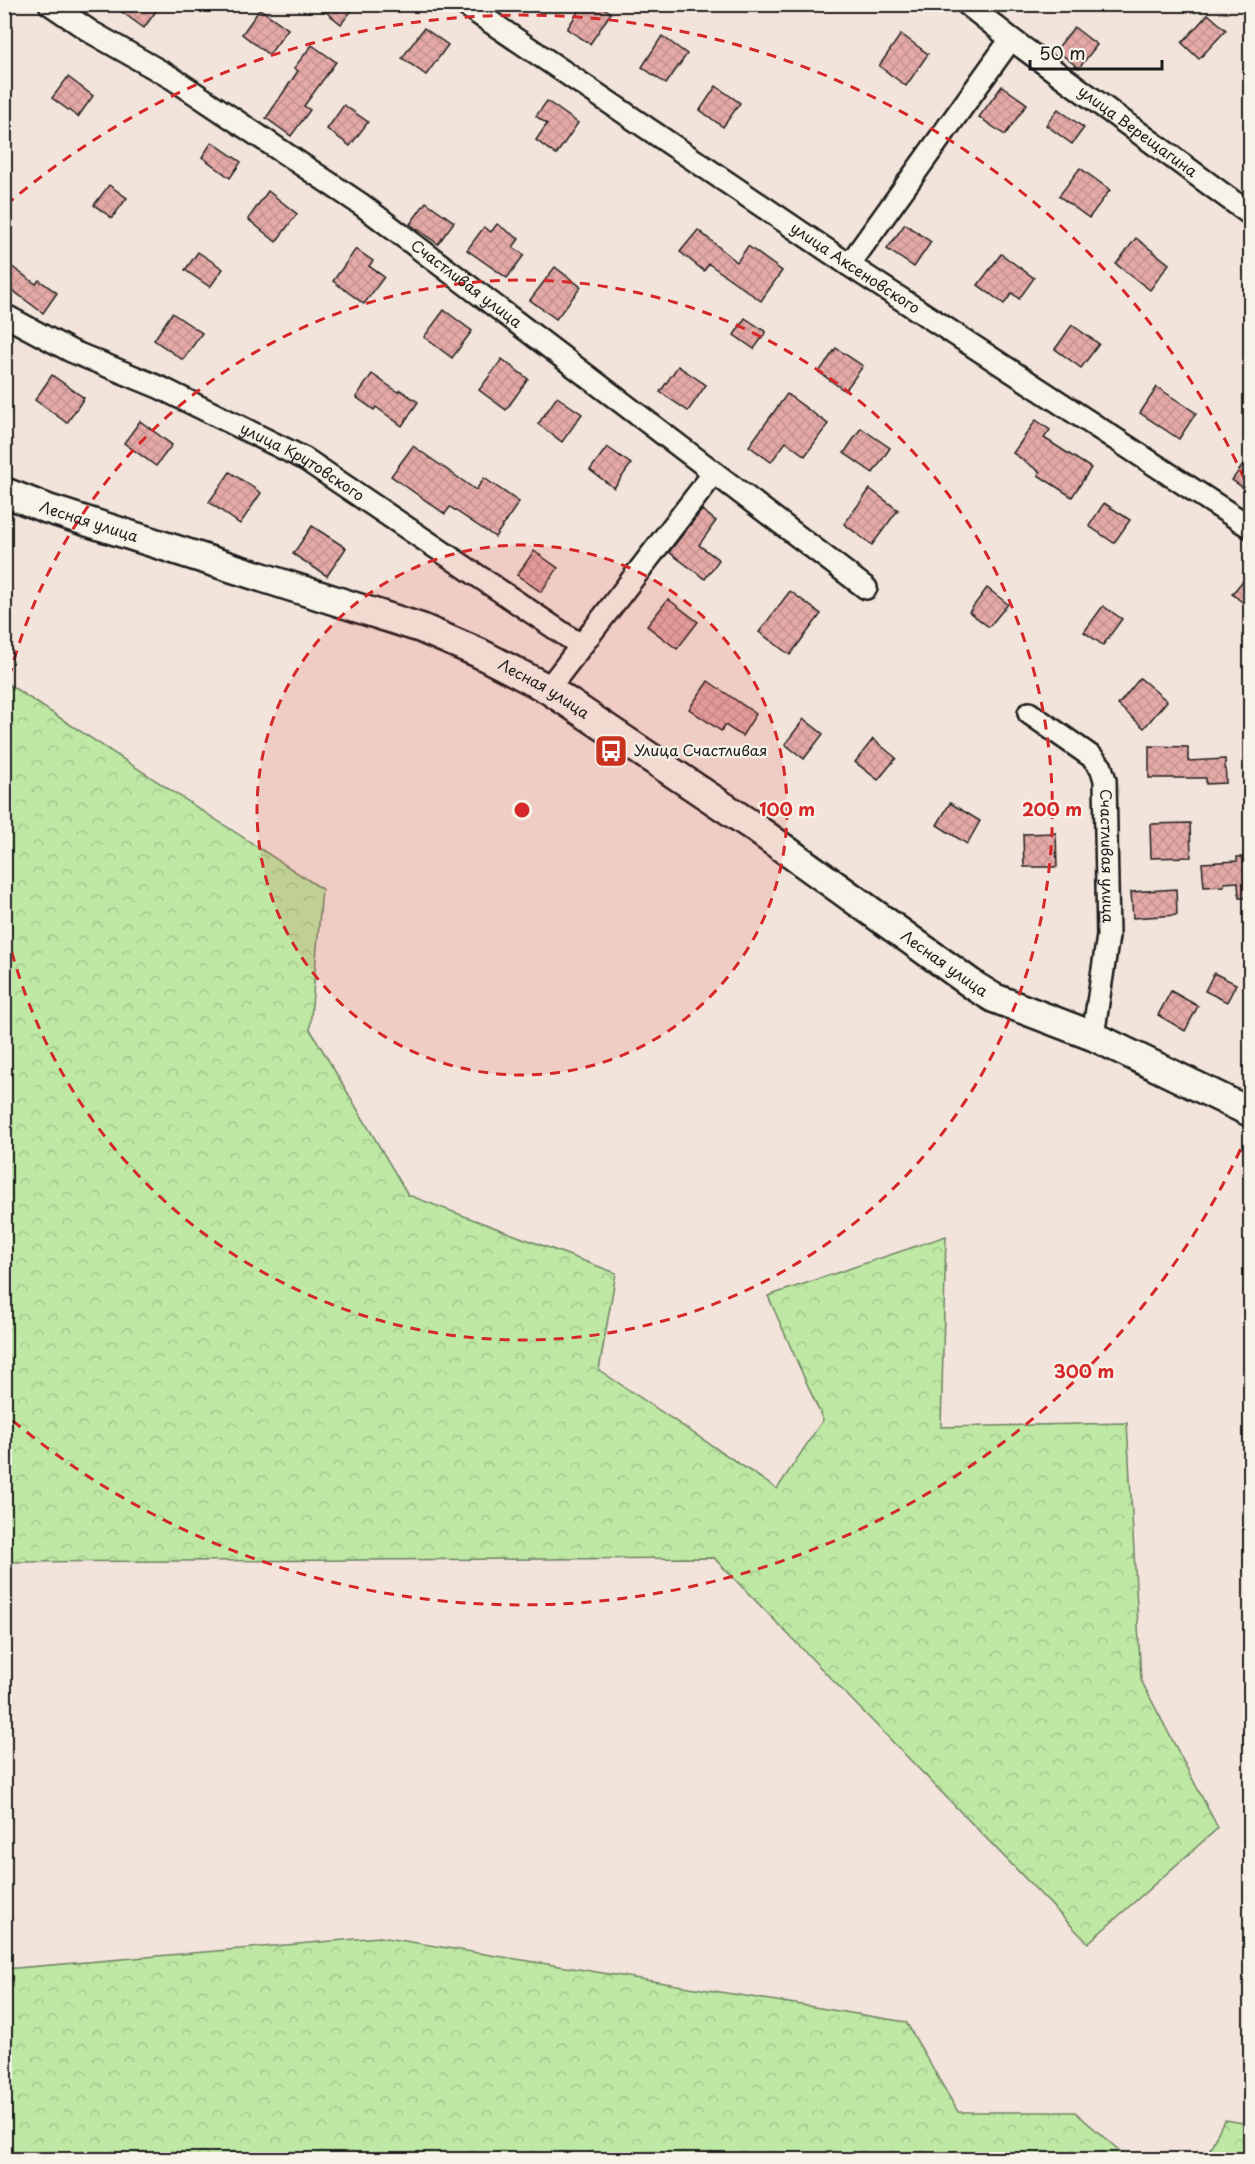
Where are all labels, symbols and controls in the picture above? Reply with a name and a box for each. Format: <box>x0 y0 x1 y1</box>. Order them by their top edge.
scale bar <box>1030 33 1162 71</box>
text: 50 m <box>1039 39 1086 66</box>
street label: улица Верещагина <box>1074 79 1203 182</box>
street label: улица Аксеновского <box>786 216 925 319</box>
street label: Счастливая улица <box>407 233 528 333</box>
street label: улица Крутовского <box>237 416 370 506</box>
street label: Лесная улица <box>37 494 142 547</box>
street label: Лесная улица <box>495 652 595 724</box>
bus stop icon: Улица Счастливая <box>593 733 629 769</box>
place label: Улица Счастливая <box>634 738 767 761</box>
street label: Счастливая улица <box>1095 789 1121 924</box>
text: 100 m <box>759 795 815 822</box>
text: 200 m <box>1022 795 1082 822</box>
centre of rings <box>512 800 532 820</box>
street label: Лесная улица <box>897 924 993 1002</box>
text: 300 m <box>1054 1357 1114 1384</box>

